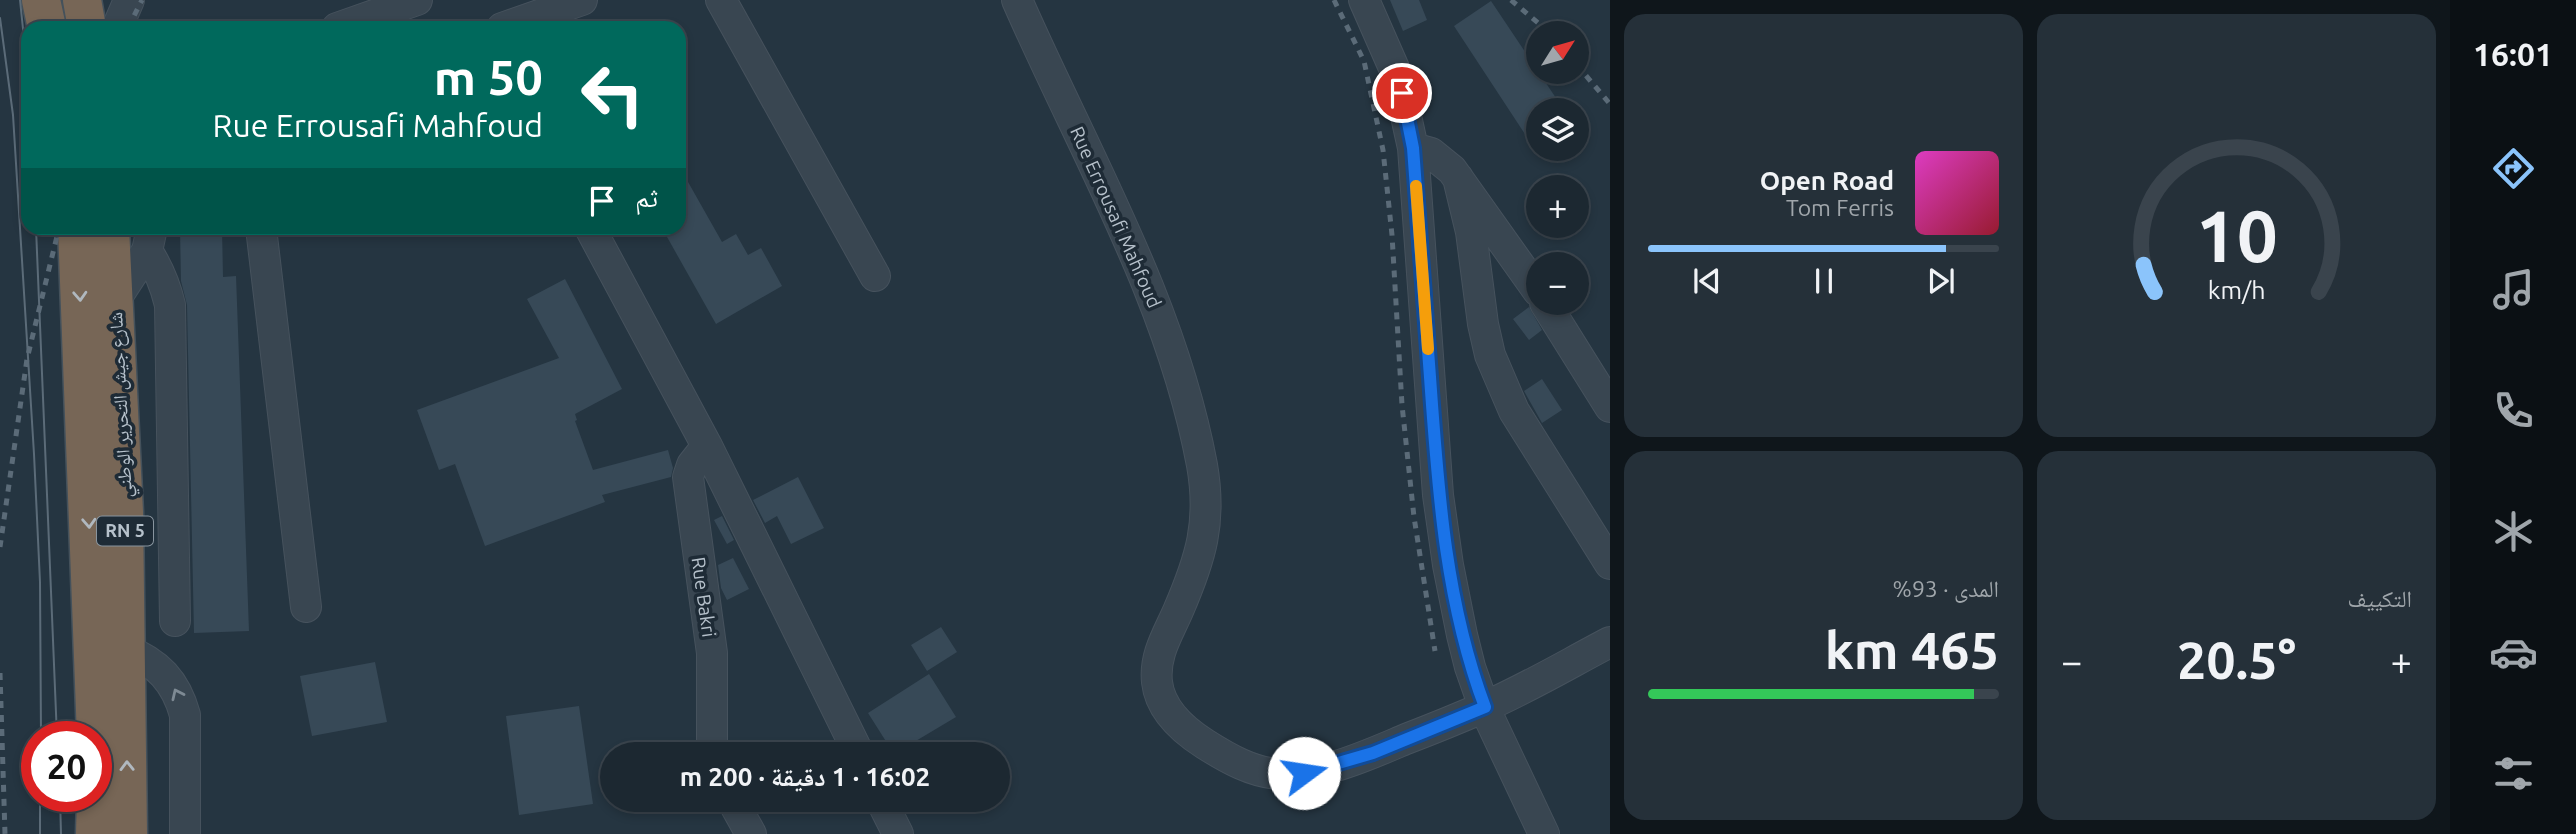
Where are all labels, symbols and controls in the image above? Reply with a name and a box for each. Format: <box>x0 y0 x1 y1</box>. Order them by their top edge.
north arrow <box>1526 21 1589 84</box>
map controls <box>1526 21 1589 315</box>
text: 16:01 <box>2473 36 2553 72</box>
text: 50 m <box>434 49 543 104</box>
icon: left <box>567 49 658 140</box>
pin <box>1372 63 1432 123</box>
icon: arrive <box>1383 74 1421 112</box>
button: layers <box>1526 98 1589 161</box>
text: Rue Errousafi Mahfoud <box>213 107 543 143</box>
street label: Rue Errousafi Mahfoud <box>1066 123 1166 311</box>
icon: directions <box>2489 144 2538 193</box>
text: Open Road <box>1760 166 1894 195</box>
button: + <box>1526 175 1589 238</box>
icon: arrive <box>583 182 621 220</box>
text: ثم <box>635 183 658 212</box>
text: 10 <box>2195 194 2278 276</box>
text: Tom Ferris <box>1786 195 1894 220</box>
button: − <box>1526 252 1589 315</box>
icon: previous <box>1688 262 1726 300</box>
icon: pause <box>1805 262 1843 300</box>
icon: next <box>1922 262 1960 300</box>
icon: music <box>2489 265 2538 314</box>
text: km/h <box>2208 276 2265 304</box>
one-way arrow <box>72 290 87 301</box>
street label: شارع جيش التحرير الوطني <box>104 311 141 498</box>
icon: phone <box>2489 386 2538 435</box>
icon: climate <box>2489 507 2538 556</box>
road number: RN 5 <box>97 516 153 546</box>
one-way arrow <box>81 518 96 529</box>
street label: Rue Bakri <box>687 555 721 639</box>
text: المدى · 93% <box>1893 576 1999 601</box>
text: التكييف <box>2347 586 2412 611</box>
text: 465 km <box>1825 621 1999 679</box>
icon: car <box>2489 628 2538 677</box>
text: 20.5° <box>2177 631 2296 689</box>
text: − <box>2061 640 2082 682</box>
text: + <box>2391 640 2412 682</box>
one-way arrow <box>171 689 185 701</box>
speed limit sign: 20 <box>21 721 112 812</box>
position arrow <box>1267 736 1341 810</box>
icon: filters <box>2489 749 2538 798</box>
one-way arrow <box>119 760 135 771</box>
text: 16:02 · 1 دقيقة · 200 m <box>680 762 930 791</box>

